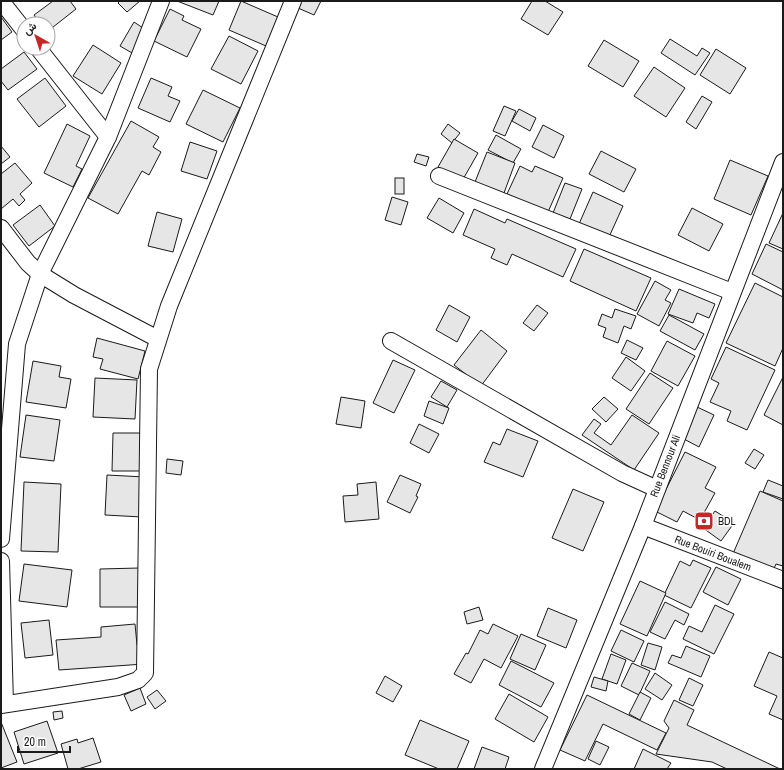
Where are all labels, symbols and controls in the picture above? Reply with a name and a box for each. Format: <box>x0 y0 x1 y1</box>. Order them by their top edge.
north arrow <box>16 16 56 56</box>
text: ش <box>20 19 39 38</box>
street label: Rue Bennour Ali <box>647 433 683 499</box>
bank icon: BDL <box>693 510 715 532</box>
place label: BDL <box>718 514 736 528</box>
street label: Rue Bouiri Boualem <box>673 532 753 574</box>
scale bar <box>18 728 70 754</box>
text: 20 m <box>24 734 46 750</box>

